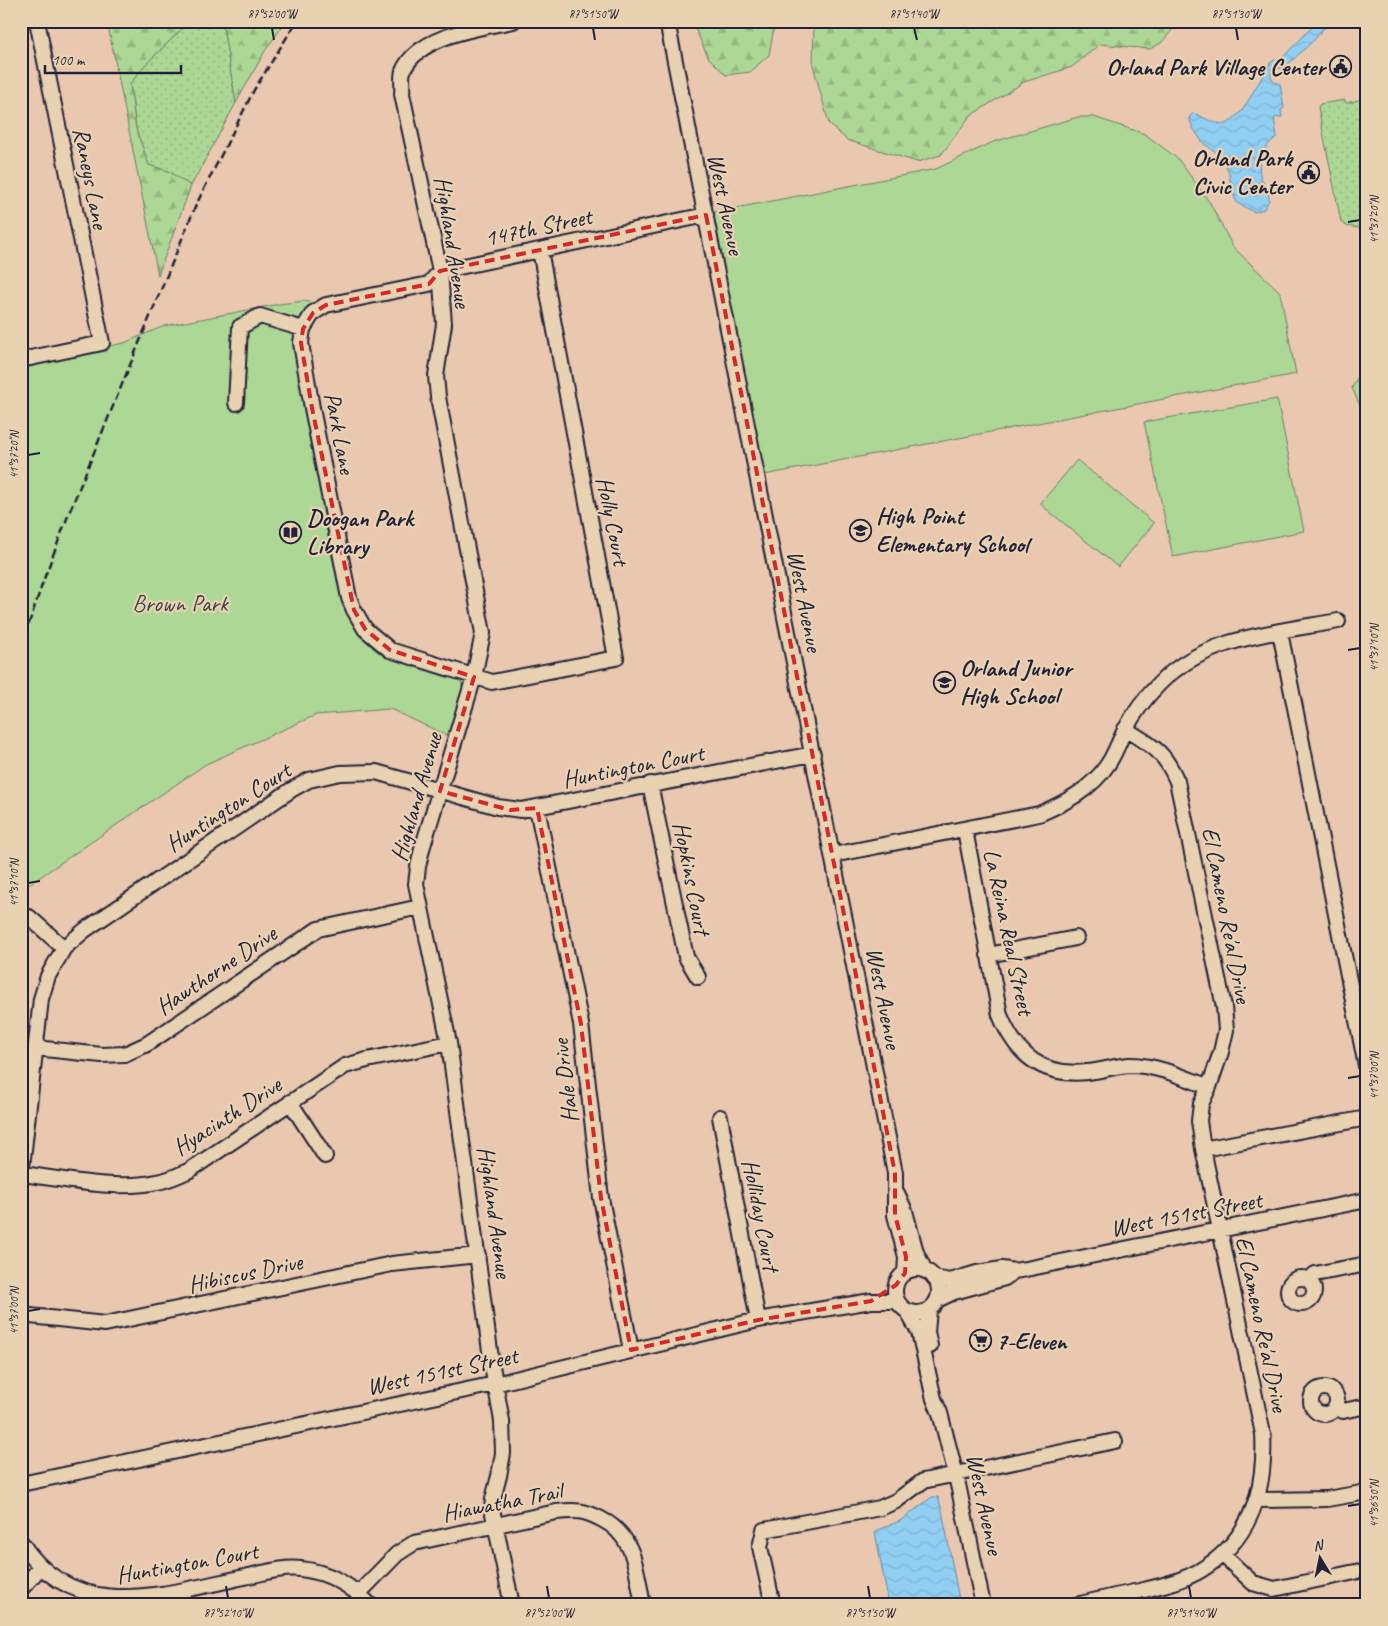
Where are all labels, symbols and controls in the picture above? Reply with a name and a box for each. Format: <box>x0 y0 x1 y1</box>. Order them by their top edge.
text: 87°52'00"W <box>248 6 299 22</box>
text: 87°51'50"W <box>569 6 620 22</box>
text: 87°51'40"W <box>890 6 941 22</box>
text: 87°51'30"W <box>1212 6 1263 22</box>
scale bar <box>45 42 181 74</box>
text: 100 m <box>52 51 86 70</box>
place label: Orland Park Village Center <box>1106 52 1327 82</box>
public building icon: Orland Park Village Center <box>1329 55 1353 79</box>
street label: Raneys Lane <box>66 125 116 233</box>
place label: Orland Park Civic Center <box>1192 143 1294 201</box>
street label: West Avenue <box>701 151 752 259</box>
public building icon: Orland Park Civic Center <box>1296 160 1320 184</box>
street label: Highland Avenue <box>428 174 479 312</box>
text: 41°37'20"N <box>1366 195 1382 244</box>
street label: 147th Street <box>482 201 596 253</box>
street label: Park Lane <box>317 390 363 478</box>
text: 41°37'20"N <box>6 430 22 479</box>
street label: Holly Court <box>590 474 637 570</box>
place label: High Point Elementary School <box>876 501 1033 559</box>
place label: Doogan Park Library <box>307 503 415 561</box>
school or university icon: High Point Elementary School <box>848 518 872 542</box>
library icon: Doogan Park Library <box>279 520 303 544</box>
street label: West Avenue <box>780 548 830 656</box>
park label: Brown Park <box>132 588 230 618</box>
text: 41°37'10"N <box>1366 623 1382 672</box>
place label: Orland Junior High School <box>960 653 1074 711</box>
school or university icon: Orland Junior High School <box>932 670 956 694</box>
street label: Highland Avenue <box>383 727 449 865</box>
street label: Huntington Court <box>560 737 708 794</box>
street label: Huntington Court <box>160 754 298 859</box>
street label: Hopkins Court <box>666 819 718 940</box>
street label: El Cameno Re'al Drive <box>1195 825 1259 1008</box>
street label: La Reina Real Street <box>977 846 1042 1020</box>
text: 41°37'10"N <box>6 858 22 907</box>
street label: Hawthorne Drive <box>150 917 284 1021</box>
street label: West Avenue <box>859 945 909 1053</box>
street label: Hale Drive <box>545 1035 585 1125</box>
text: 41°37'00"N <box>1366 1051 1382 1100</box>
street label: Hyacinth Drive <box>167 1069 289 1162</box>
street label: Highland Avenue <box>471 1144 519 1282</box>
street label: Holliday Court <box>735 1157 787 1276</box>
street label: West 151st Street <box>1108 1184 1266 1243</box>
street label: El Cameno Re'al Drive <box>1229 1234 1296 1416</box>
street label: Hibiscus Drive <box>185 1246 307 1300</box>
text: 41°37'00"N <box>6 1286 22 1335</box>
place label: 7-Eleven <box>996 1326 1069 1356</box>
supermarket icon: 7-Eleven <box>968 1329 992 1353</box>
street label: West 151st Street <box>364 1340 522 1402</box>
street label: West Avenue <box>960 1451 1011 1559</box>
street label: Hiawatha Trail <box>440 1475 568 1528</box>
text: 41°36'50"N <box>1366 1479 1382 1528</box>
north arrow <box>1296 1534 1346 1584</box>
street label: Huntington Court <box>114 1535 262 1590</box>
text: N <box>1312 1536 1326 1555</box>
text: 87°52'10"W <box>204 1605 255 1621</box>
text: 87°52'00"W <box>525 1605 576 1621</box>
text: 87°51'50"W <box>846 1605 897 1621</box>
text: 87°51'40"W <box>1167 1605 1218 1621</box>

